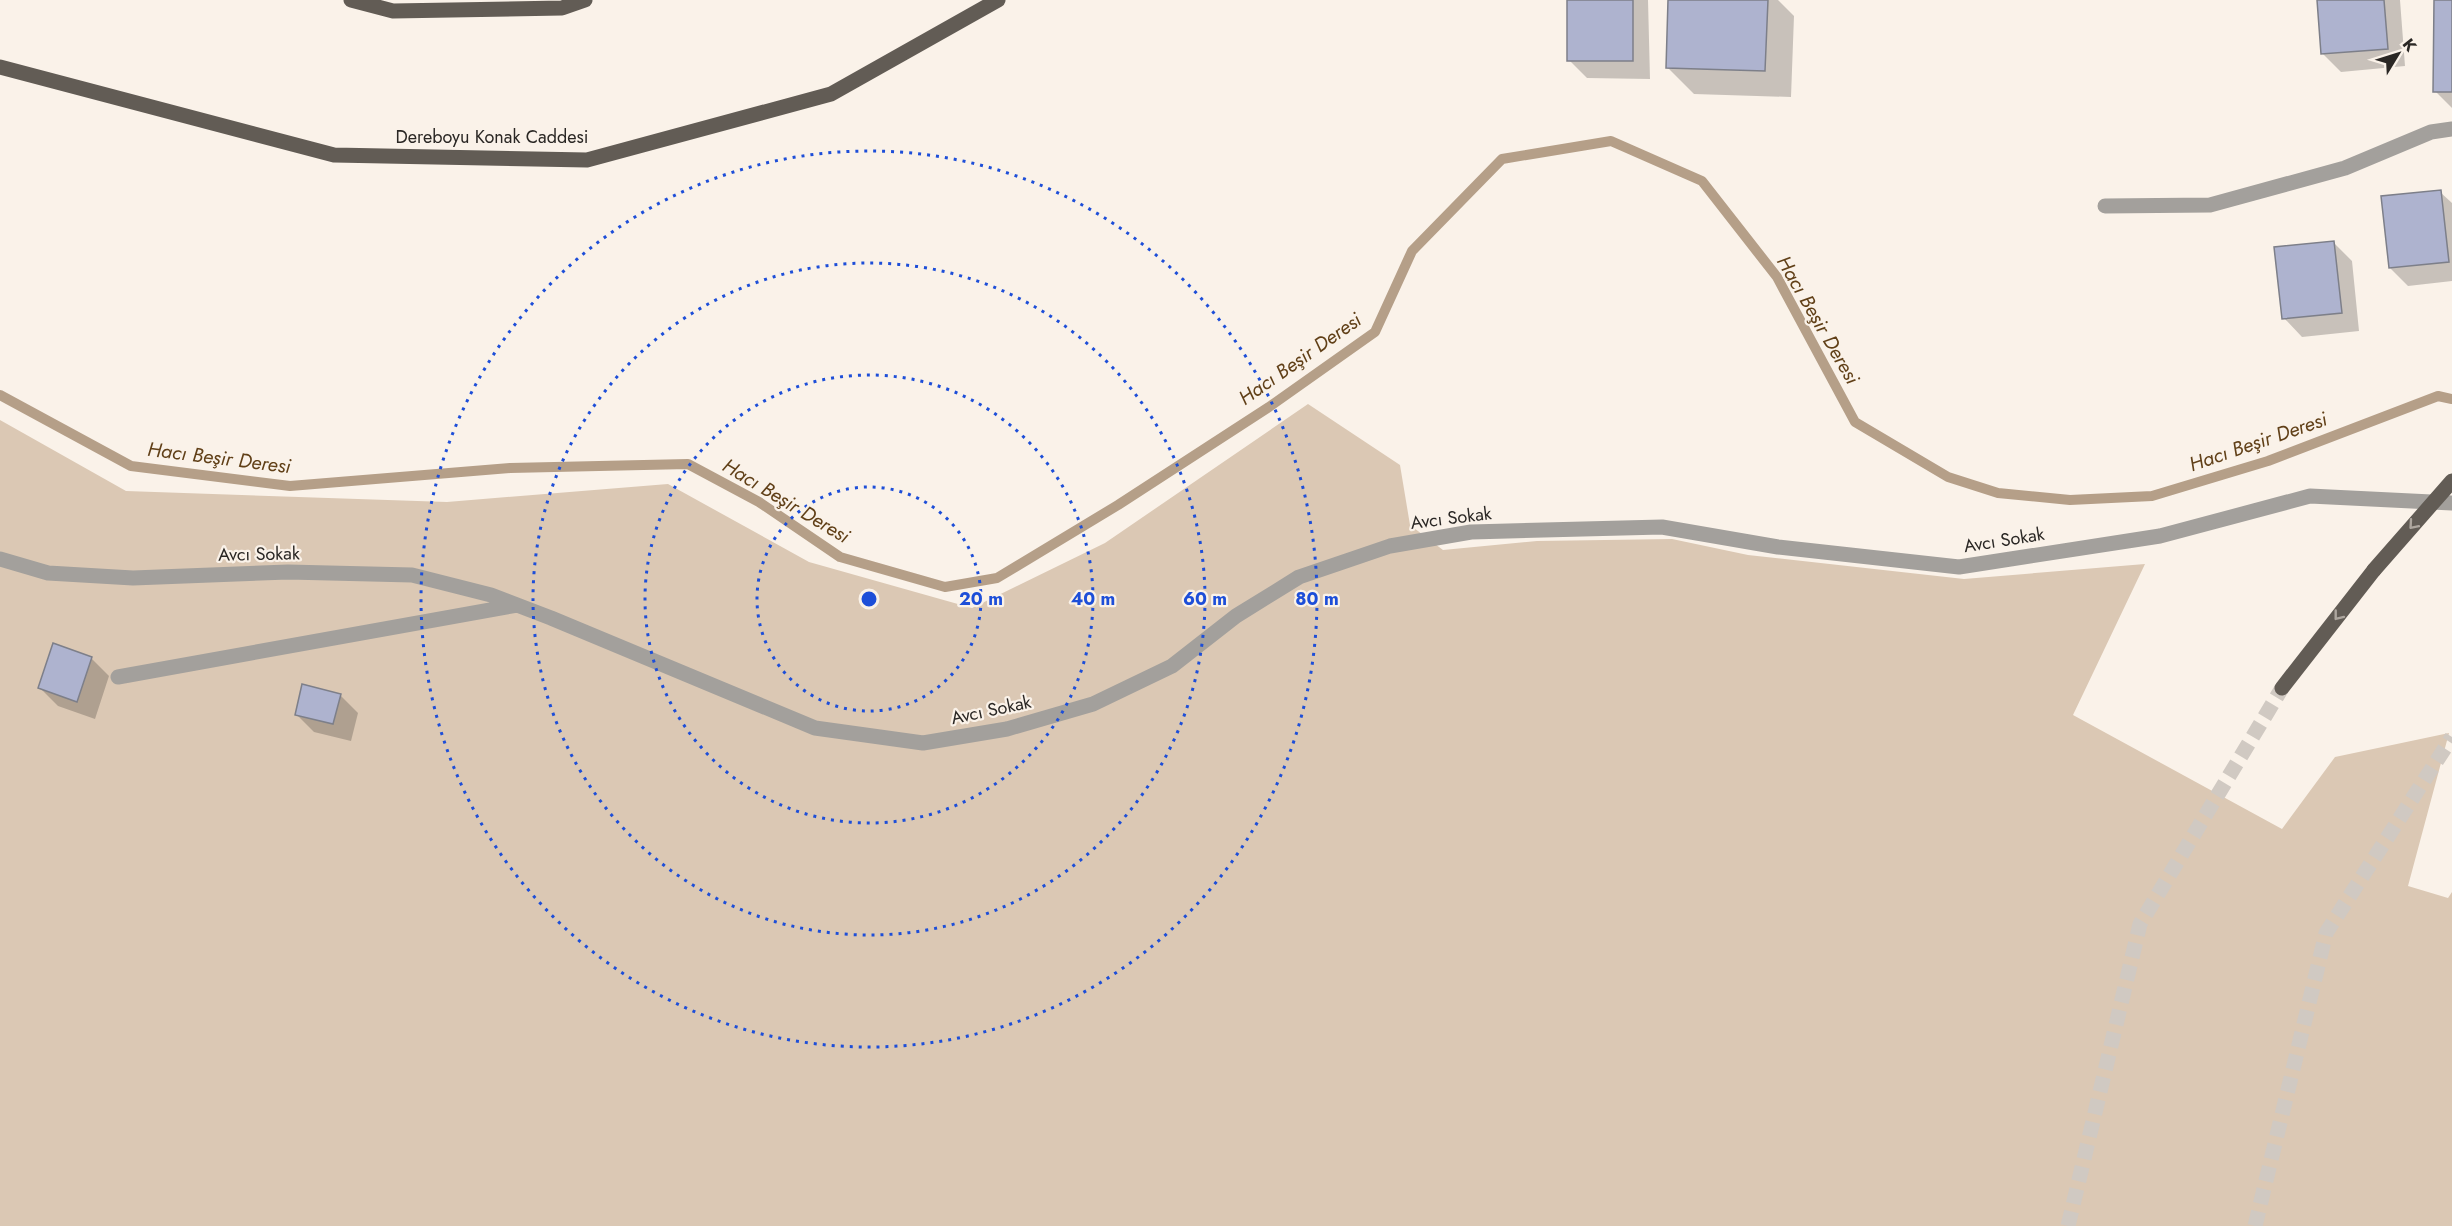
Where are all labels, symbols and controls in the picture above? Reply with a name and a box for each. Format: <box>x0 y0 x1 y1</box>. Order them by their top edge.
north arrow <box>2368 24 2428 84</box>
text: K <box>2397 34 2422 57</box>
street label: Dereboyu Konak Caddesi <box>396 124 588 150</box>
water label: Hacı Beşir Deresi <box>1769 250 1867 390</box>
water label: Hacı Beşir Deresi <box>1233 305 1368 412</box>
water label: Hacı Beşir Deresi <box>2185 405 2332 479</box>
water label: Hacı Beşir Deresi <box>146 435 293 481</box>
water label: Hacı Beşir Deresi <box>717 451 856 551</box>
street label: Avcı Sokak <box>1409 500 1493 536</box>
one-way arrow <box>2409 518 2420 529</box>
street label: Avcı Sokak <box>1962 521 2046 559</box>
street label: Avcı Sokak <box>218 540 300 568</box>
text: 20 m <box>959 586 1003 612</box>
text: 40 m <box>1071 586 1115 612</box>
text: 60 m <box>1183 586 1227 612</box>
text: 80 m <box>1295 586 1339 612</box>
centre of rings <box>859 589 879 609</box>
one-way arrow <box>2335 609 2346 620</box>
street label: Avcı Sokak <box>948 689 1034 731</box>

